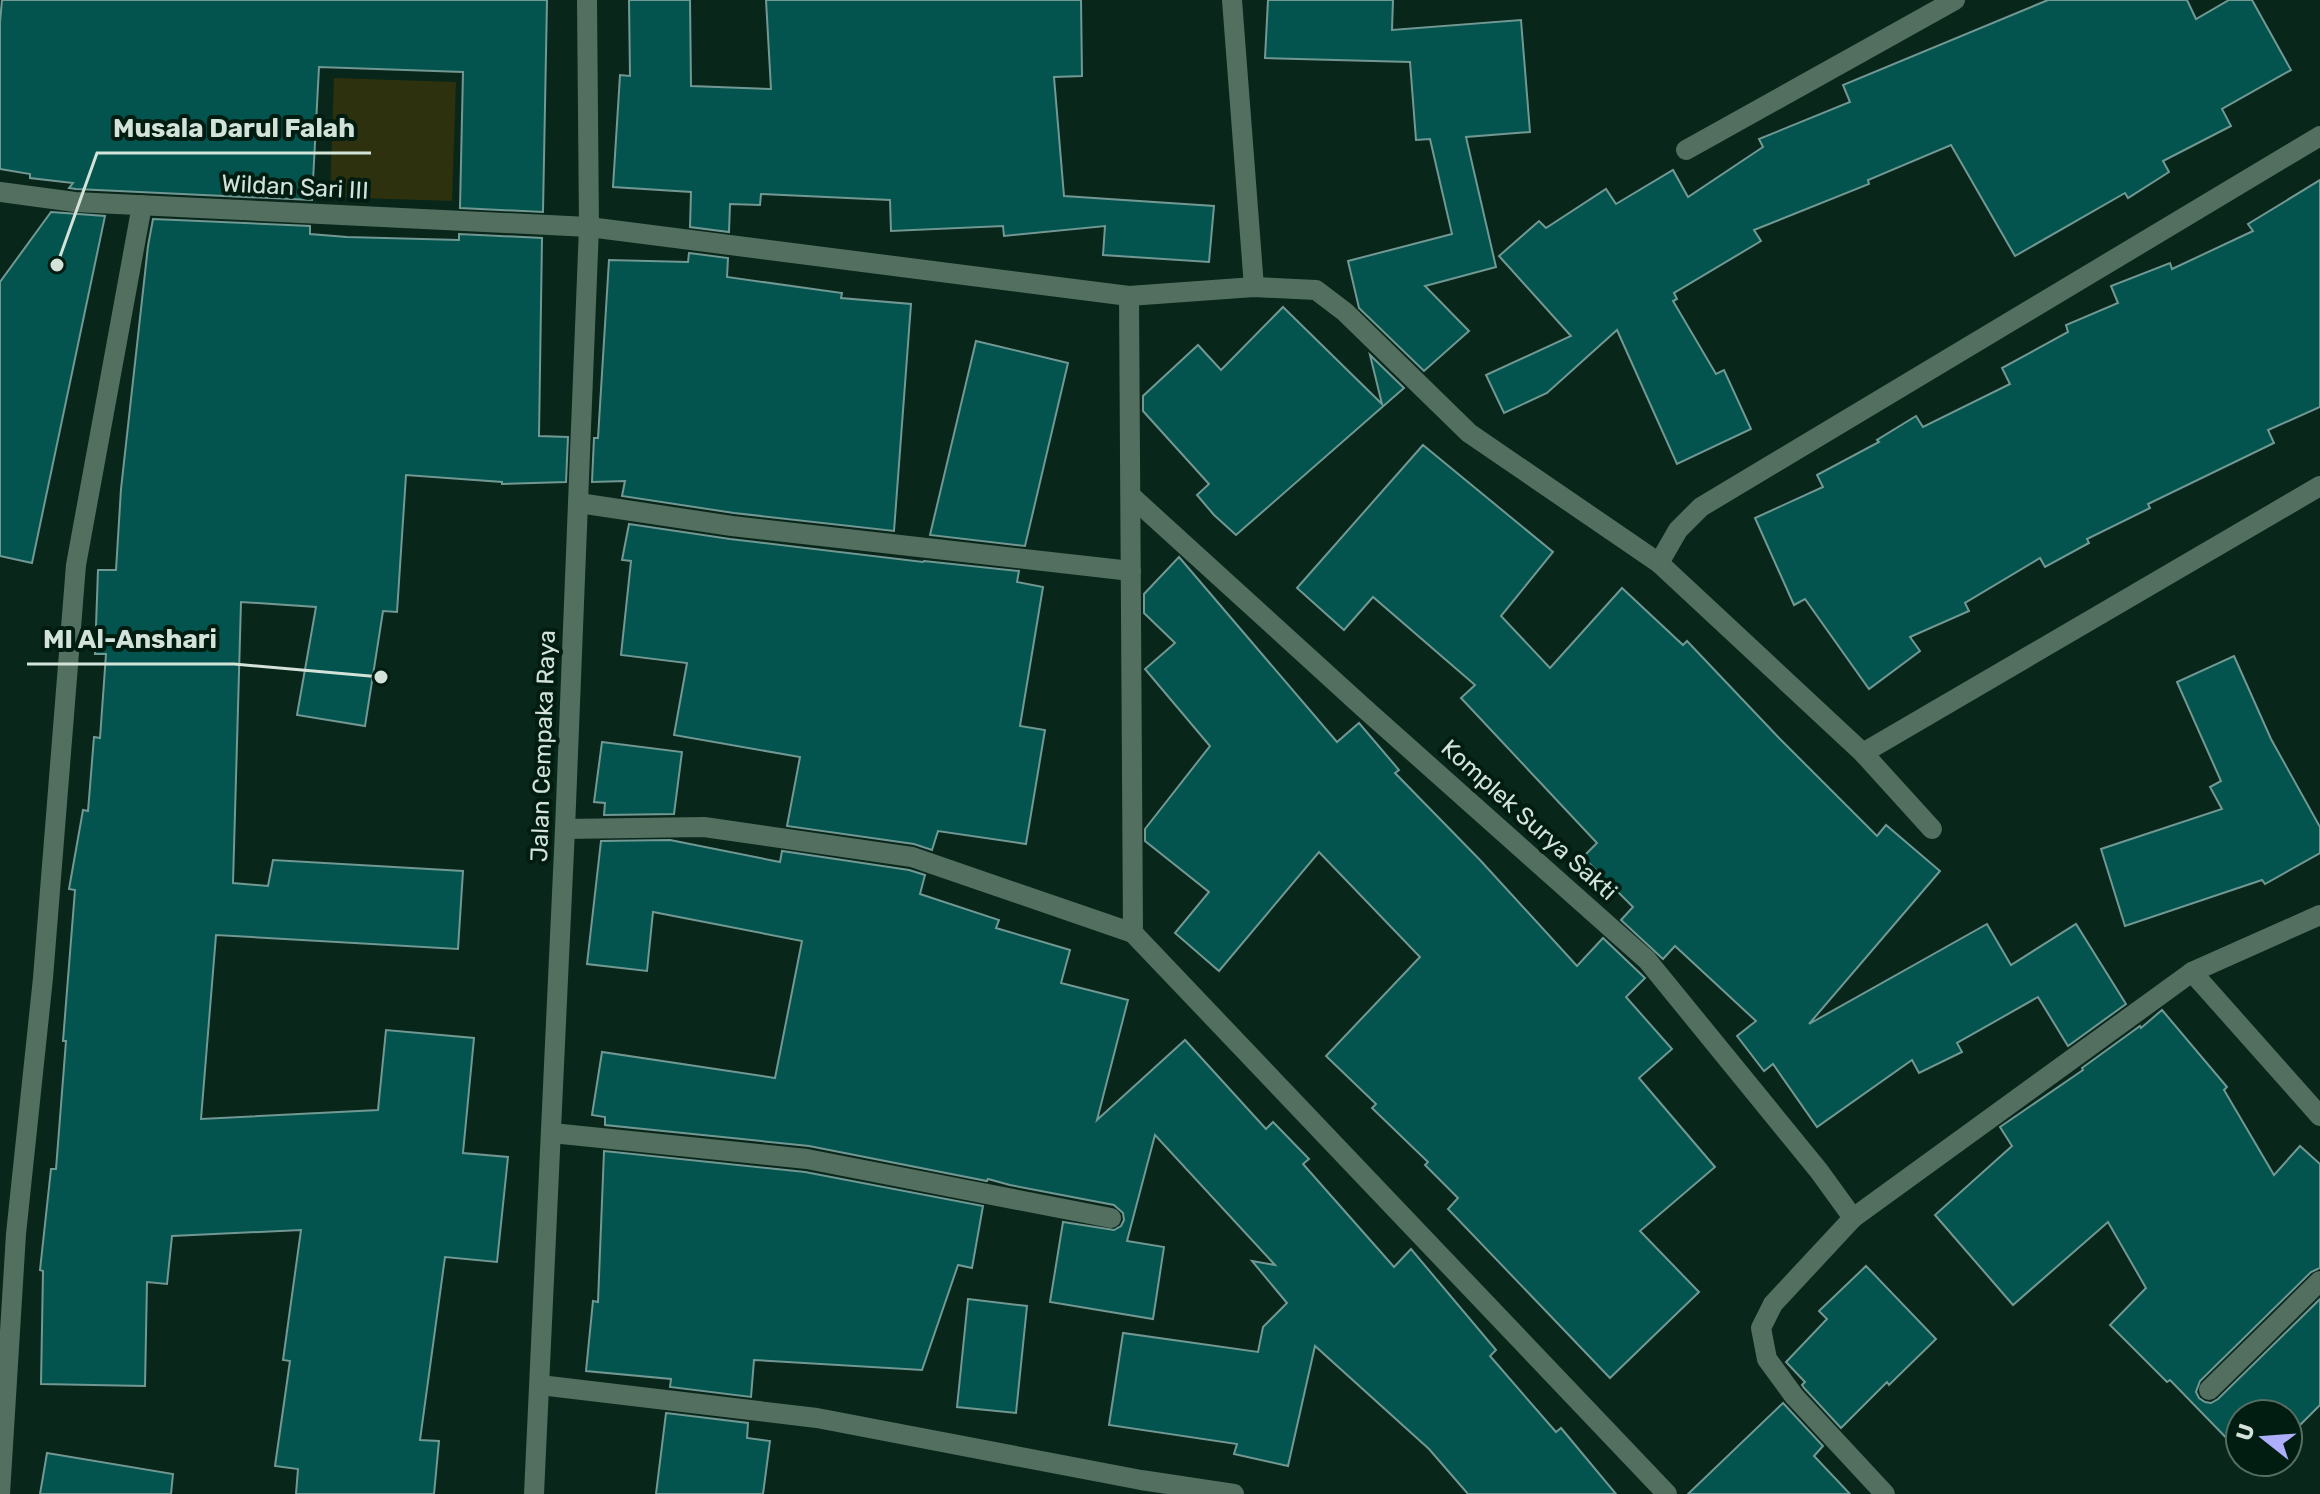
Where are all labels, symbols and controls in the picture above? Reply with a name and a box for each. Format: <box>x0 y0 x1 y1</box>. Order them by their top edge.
callout: Musala Darul Falah <box>97 103 371 153</box>
text: Musala Darul Falah <box>113 113 355 144</box>
street label: Wildan Sari III <box>221 169 369 205</box>
callout: MI Al-Anshari <box>27 614 234 664</box>
text: MI Al-Anshari <box>43 624 217 655</box>
street label: Jalan Cempaka Raya <box>525 629 561 863</box>
street label: Komplek Surya Sakti <box>1435 734 1623 906</box>
north arrow <box>2224 1398 2304 1478</box>
text: U <box>2230 1421 2261 1444</box>

